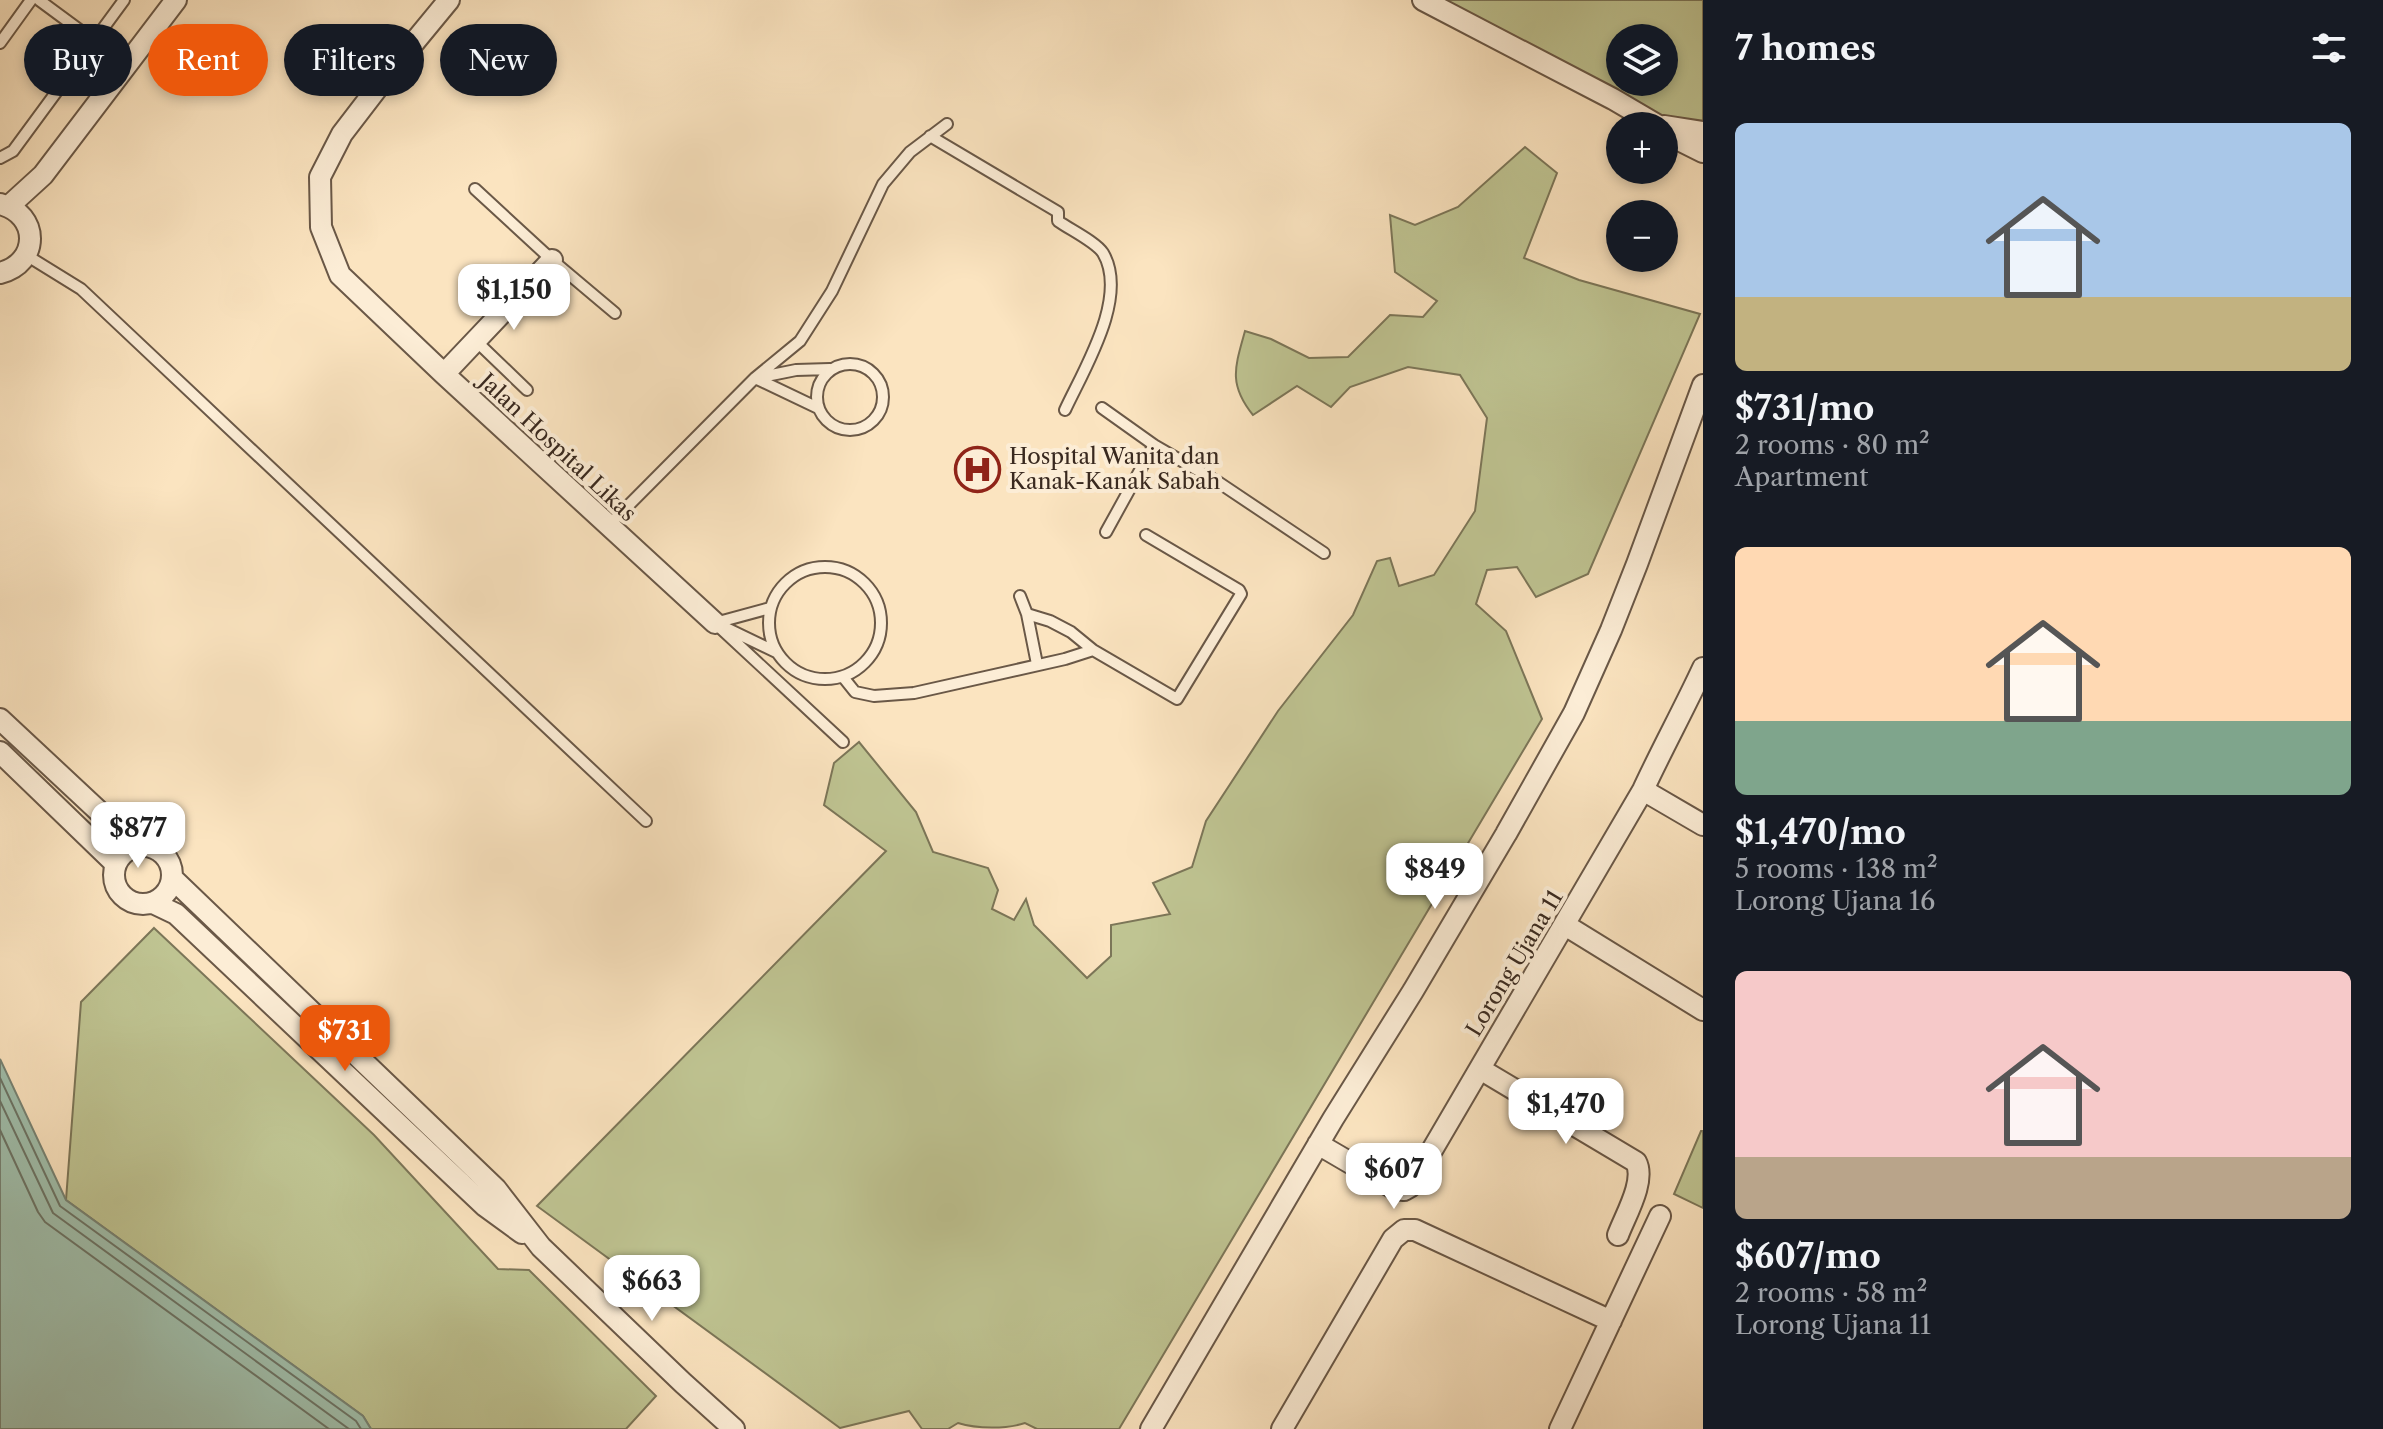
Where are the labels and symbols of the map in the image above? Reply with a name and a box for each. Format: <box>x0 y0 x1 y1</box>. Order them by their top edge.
pin: $1,150 <box>449 264 579 332</box>
street label: Jalan Hospital Likas <box>471 366 642 527</box>
place label: Hospital Wanita dan Kanak-Kanak Sabah <box>1009 443 1221 495</box>
hospital icon: Hospital Wanita dan Kanak-Kanak Sabah <box>954 445 1002 493</box>
pin: $877 <box>91 802 185 870</box>
pin: $849 <box>1388 843 1482 911</box>
street label: Lorong Ujana 11 <box>1460 885 1569 1041</box>
pin: $731 <box>298 1005 392 1073</box>
pin: $1,470 <box>1501 1078 1631 1146</box>
pin: $607 <box>1347 1143 1441 1211</box>
pin: $663 <box>605 1255 699 1323</box>

